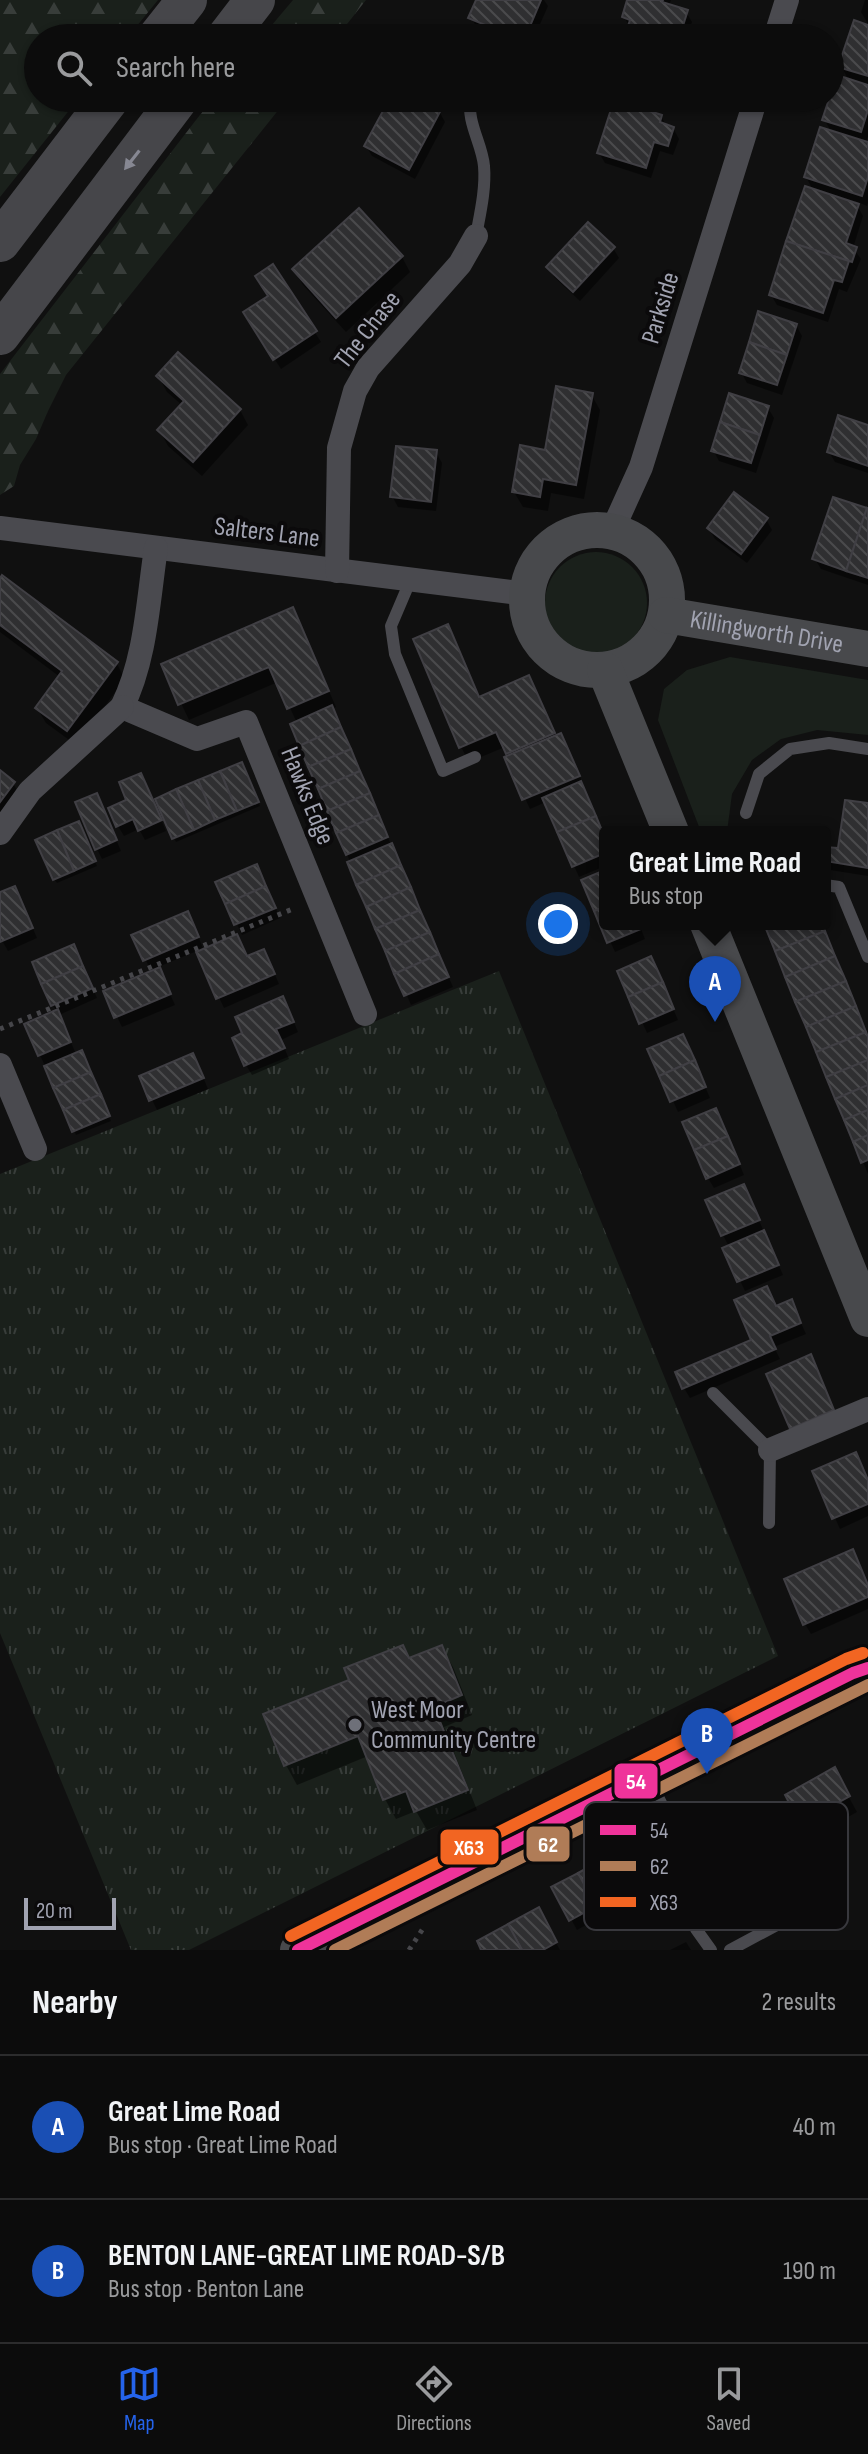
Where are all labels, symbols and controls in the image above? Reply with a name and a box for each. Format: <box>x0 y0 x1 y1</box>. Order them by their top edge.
search box <box>24 24 844 112</box>
icon: search <box>52 46 96 90</box>
text: Search here <box>116 50 235 86</box>
one-way arrow <box>124 150 140 170</box>
street label: Parkside <box>635 268 687 348</box>
street label: The Chase <box>328 285 408 375</box>
street label: Salters Lane <box>213 511 321 555</box>
street label: Killingworth Drive <box>688 604 845 660</box>
street label: Hawks Edge <box>273 743 341 849</box>
popup <box>599 826 831 930</box>
text: Great Lime Road <box>629 845 801 881</box>
text: Bus stop <box>629 881 703 912</box>
your location <box>538 904 578 944</box>
pin: A <box>689 956 741 1022</box>
place label: West Moor Community Centre <box>371 1695 536 1756</box>
pin: B <box>681 1708 733 1774</box>
marker: West Moor Community Centre <box>346 1716 364 1734</box>
line badge: 54 <box>613 1762 659 1800</box>
text: 54 <box>626 1769 646 1796</box>
legend <box>584 1802 848 1930</box>
text: 54 <box>650 1818 668 1845</box>
line badge: 62 <box>525 1825 571 1863</box>
line badge: X63 <box>439 1828 500 1866</box>
text: 62 <box>538 1832 558 1859</box>
text: X63 <box>453 1835 484 1862</box>
text: 62 <box>650 1854 669 1881</box>
text: X63 <box>649 1890 678 1917</box>
scale bar <box>24 1894 116 1930</box>
text: 20 m <box>36 1898 73 1925</box>
text: Nearby <box>32 1982 118 2023</box>
text: 2 results <box>762 1987 836 2018</box>
text: Great Lime Road <box>108 2094 280 2130</box>
text: A <box>52 2112 64 2143</box>
text: 40 m <box>793 2112 836 2143</box>
text: Bus stop · Great Lime Road <box>108 2130 338 2161</box>
text: BENTON LANE-GREAT LIME ROAD-S/B <box>108 2238 505 2274</box>
text: B <box>52 2256 64 2287</box>
text: 190 m <box>783 2256 836 2287</box>
text: Bus stop · Benton Lane <box>108 2274 304 2305</box>
tab: Map <box>117 2362 161 2437</box>
tab: Directions <box>396 2362 472 2437</box>
tab: Saved <box>707 2362 751 2437</box>

